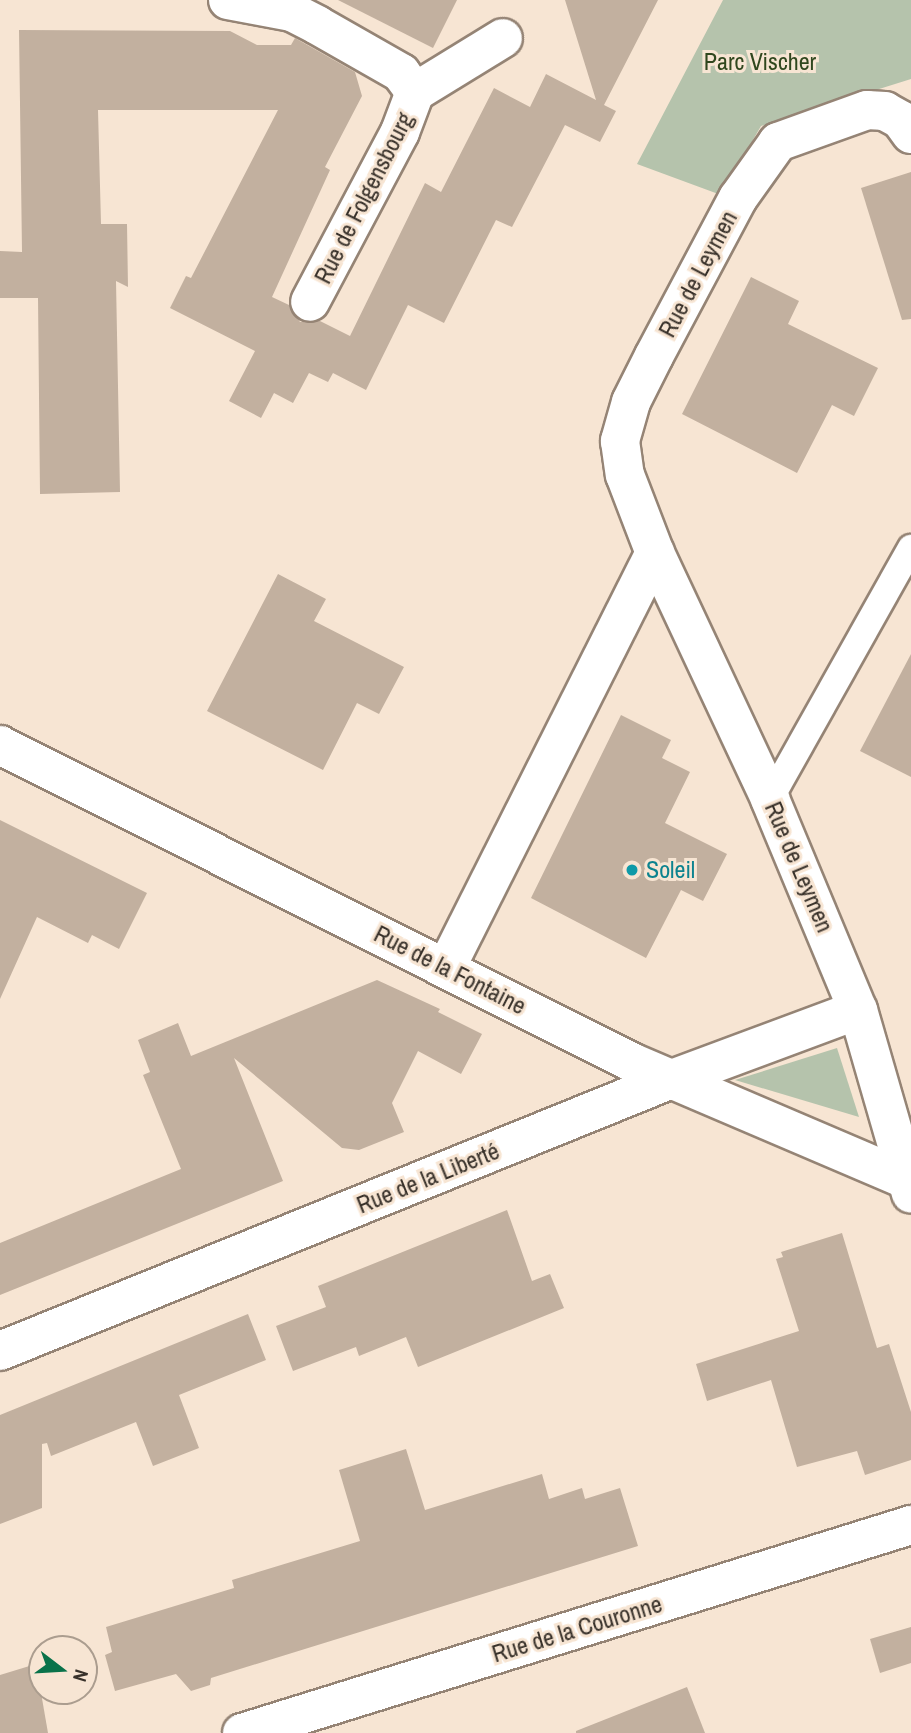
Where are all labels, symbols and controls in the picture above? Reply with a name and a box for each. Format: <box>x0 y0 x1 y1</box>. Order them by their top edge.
park label: Parc Vischer <box>704 48 816 76</box>
street label: Rue de Folgensbourg <box>308 108 420 288</box>
street label: Rue de Leymen <box>653 206 743 342</box>
street label: Rue de Leymen <box>759 797 839 937</box>
place label: Soleil <box>646 856 695 884</box>
marker: Soleil <box>624 862 640 878</box>
street label: Rue de la Fontaine <box>369 919 531 1021</box>
street label: Rue de la Liberté <box>353 1136 503 1220</box>
street label: Rue de la Couronne <box>489 1589 665 1669</box>
north arrow <box>28 1635 98 1705</box>
text: N <box>67 1666 95 1685</box>

